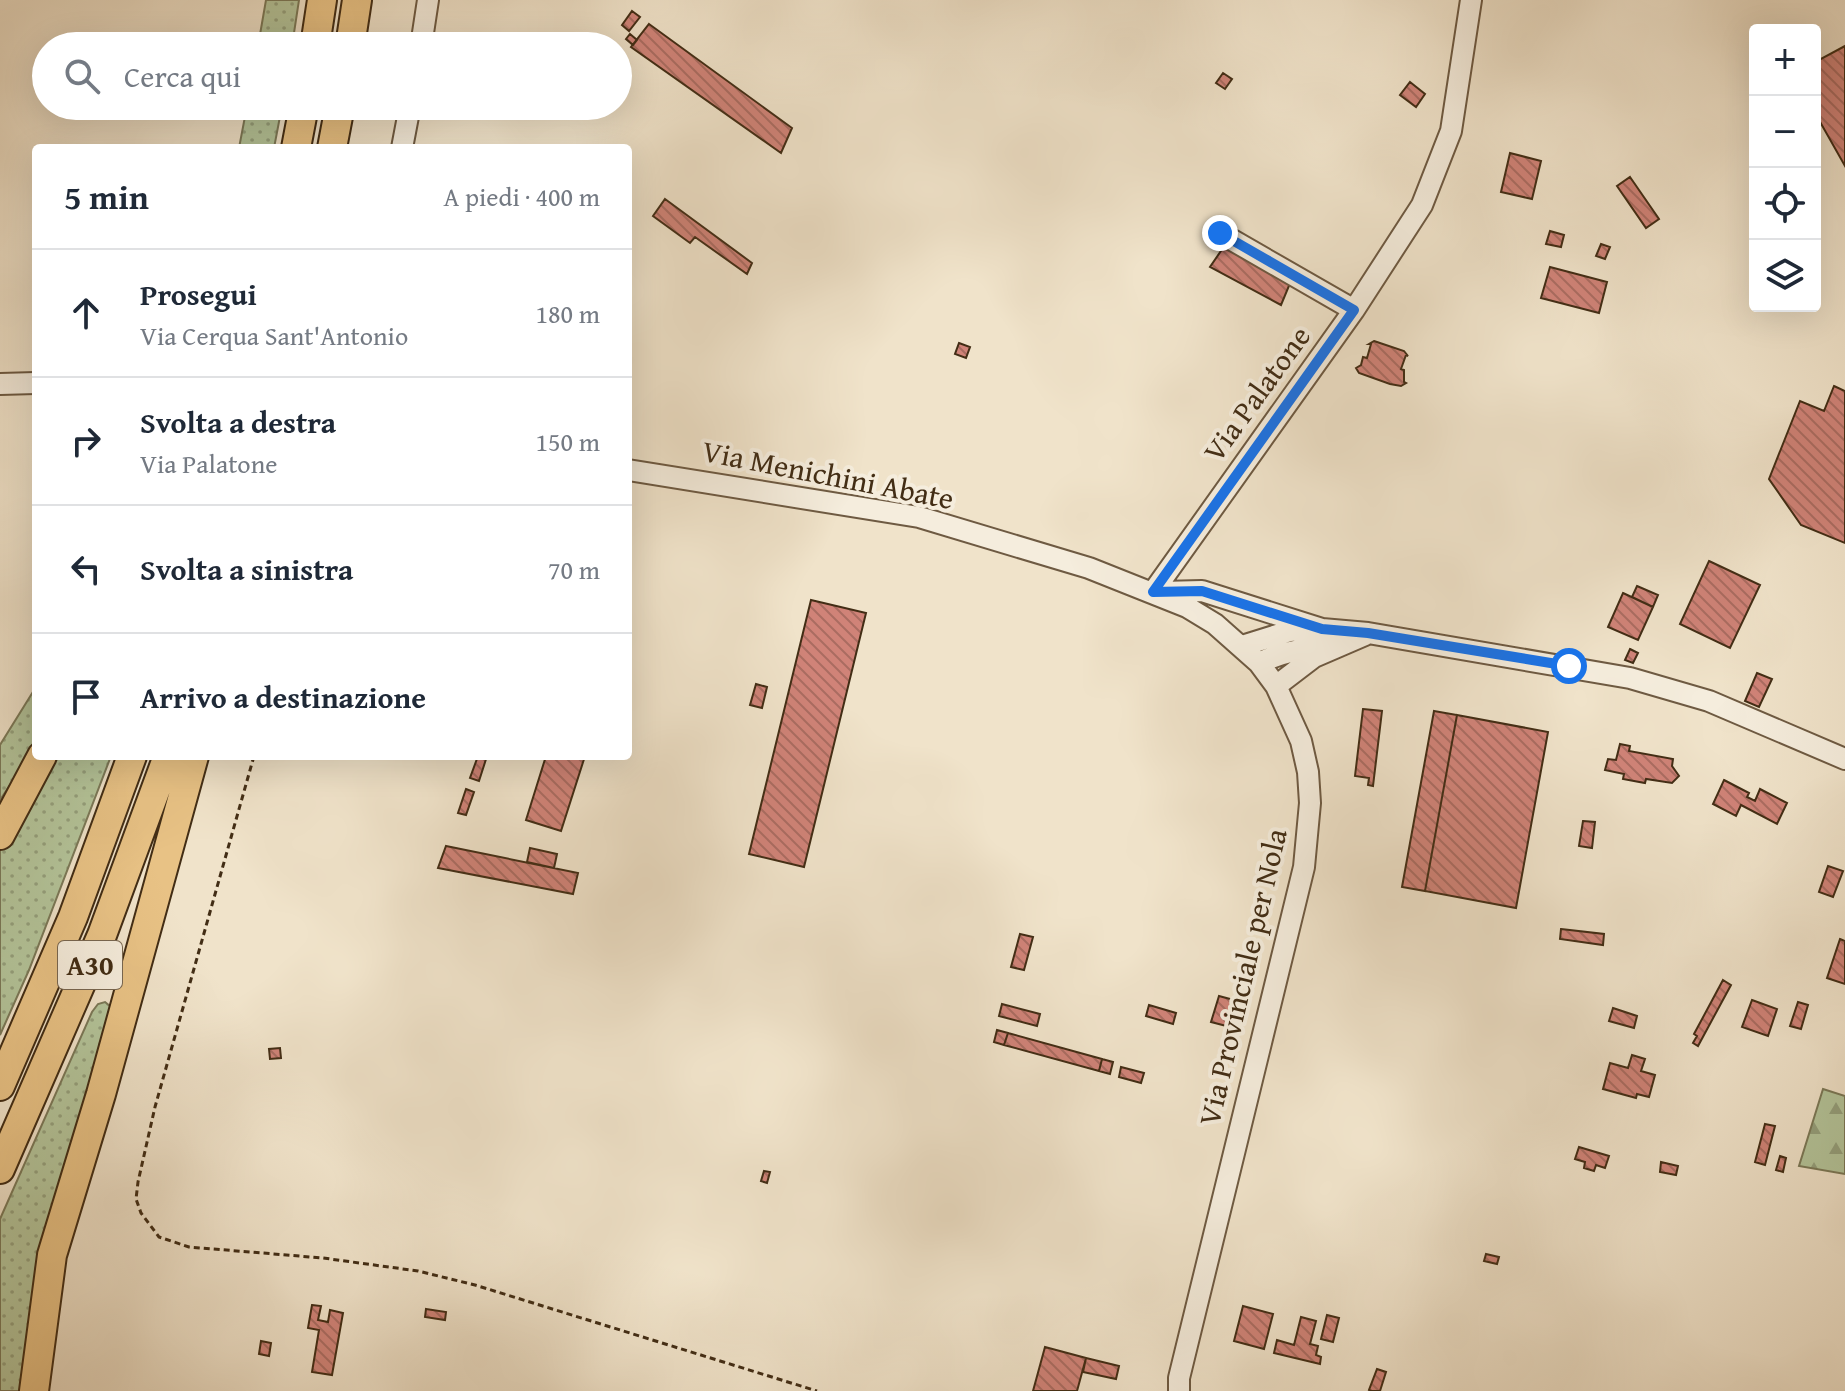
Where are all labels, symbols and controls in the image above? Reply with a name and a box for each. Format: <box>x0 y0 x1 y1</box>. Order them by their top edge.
map controls <box>1749 24 1821 312</box>
button: + <box>1749 24 1821 96</box>
search box <box>32 32 632 120</box>
icon: search <box>60 54 104 98</box>
text: Cerca qui <box>124 54 241 98</box>
button: − <box>1749 96 1821 168</box>
button: locate <box>1749 168 1821 240</box>
text: 5 min <box>64 172 149 221</box>
text: A piedi · 400 m <box>444 177 600 216</box>
route end <box>1202 215 1238 251</box>
button: layers <box>1749 240 1821 312</box>
text: Prosegui <box>140 272 257 316</box>
icon: ahead <box>64 291 108 335</box>
text: 180 m <box>535 294 600 333</box>
text: Via Cerqua Sant'Antonio <box>140 316 408 355</box>
street label: Via Palatone <box>1192 316 1321 470</box>
text: Svolta a destra <box>140 400 336 444</box>
icon: right <box>64 419 108 463</box>
text: 150 m <box>535 422 600 461</box>
street label: Via Menichini Abate <box>699 428 958 520</box>
text: Via Palatone <box>140 444 277 483</box>
icon: left <box>64 547 108 591</box>
text: Svolta a sinistra <box>140 547 353 591</box>
text: 70 m <box>548 550 600 589</box>
route start <box>1551 648 1587 684</box>
icon: arrive <box>64 675 108 719</box>
text: Arrivo a destinazione <box>140 675 426 719</box>
street label: Via Provinciale per Nola <box>1186 824 1298 1130</box>
road number: A30 <box>58 941 122 989</box>

